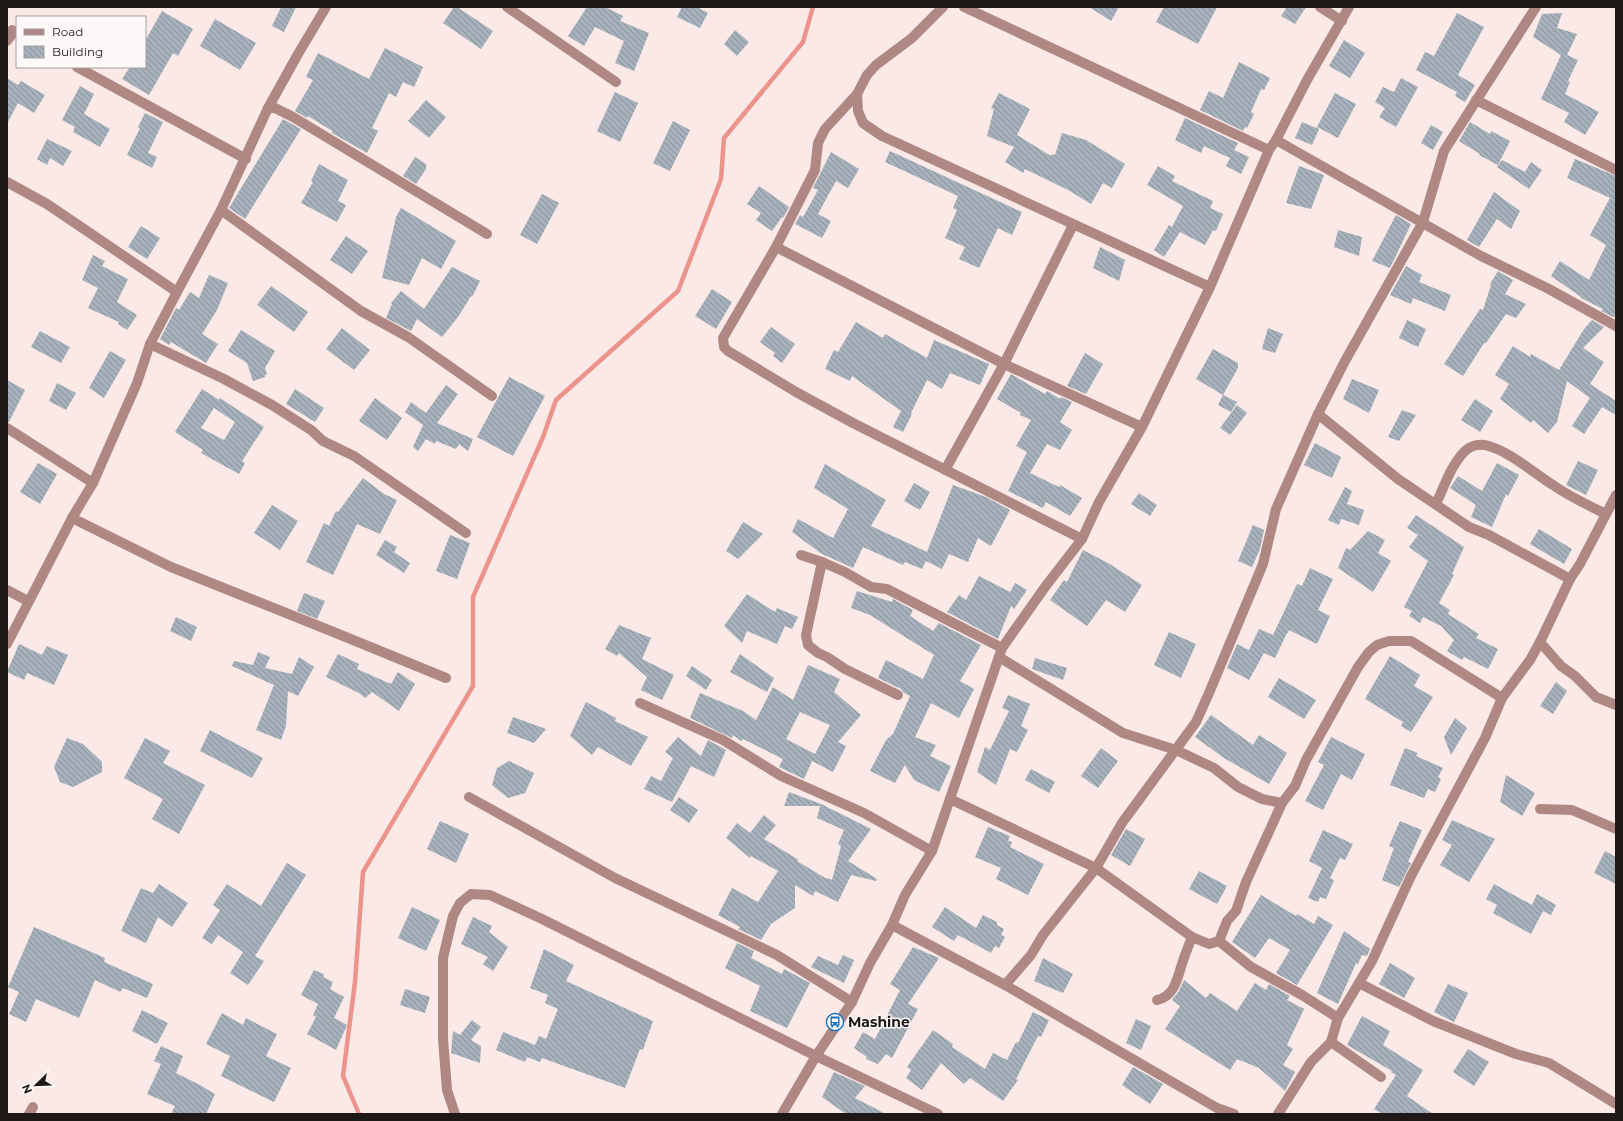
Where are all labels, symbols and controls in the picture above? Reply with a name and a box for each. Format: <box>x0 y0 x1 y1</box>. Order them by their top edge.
legend <box>16 16 146 68</box>
text: Road <box>52 24 83 39</box>
text: Building <box>52 44 103 59</box>
bus stop icon: Mashine <box>825 1012 845 1032</box>
place label: Mashine <box>848 1013 910 1031</box>
north arrow <box>16 1065 56 1105</box>
text: N <box>19 1082 35 1096</box>

